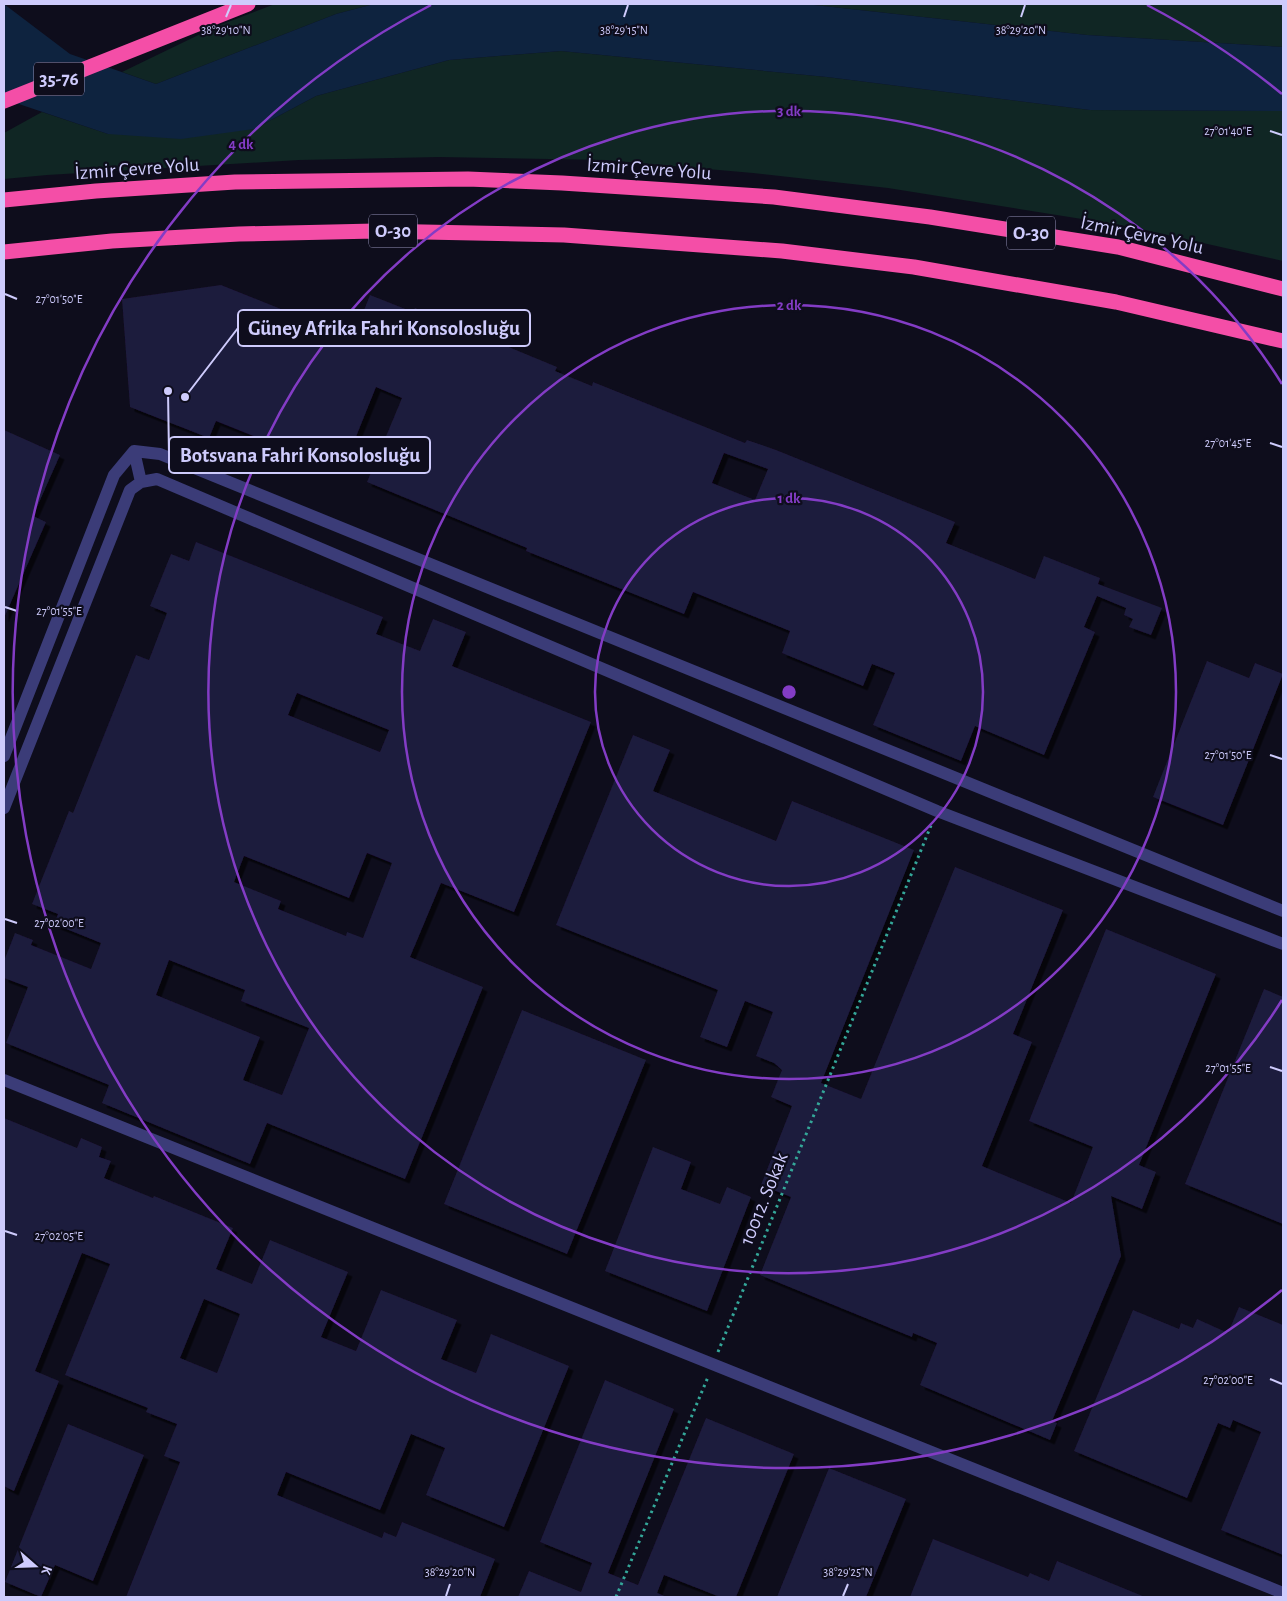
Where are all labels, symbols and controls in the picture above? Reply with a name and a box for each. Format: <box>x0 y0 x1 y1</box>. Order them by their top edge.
text: 38°29'10"N <box>201 24 251 36</box>
text: 38°29'15"N <box>600 24 648 36</box>
text: 38°29'20"N <box>996 24 1046 36</box>
road number: 35-76 <box>34 62 84 96</box>
text: 3 dk <box>777 104 802 119</box>
text: 27°01'40"E <box>1204 125 1252 137</box>
text: 4 dk <box>228 137 254 152</box>
street label: İzmir Çevre Yolu <box>74 155 200 183</box>
street label: İzmir Çevre Yolu <box>586 155 712 183</box>
street label: İzmir Çevre Yolu <box>1079 212 1205 258</box>
road number: O-30 <box>369 215 417 248</box>
road number: O-30 <box>1007 217 1055 250</box>
text: 27°01'50"E <box>36 293 83 305</box>
text: 2 dk <box>777 298 802 313</box>
callout: Güney Afrika Fahri Konsolosluğu <box>238 310 530 346</box>
text: Güney Afrika Fahri Konsolosluğu <box>248 318 520 339</box>
callout: Botsvana Fahri Konsolosluğu <box>169 437 430 473</box>
text: 27°01'45"E <box>1205 437 1251 449</box>
text: Botsvana Fahri Konsolosluğu <box>180 445 420 466</box>
text: 1 dk <box>778 491 801 506</box>
text: 27°01'55"E <box>36 605 82 617</box>
centre of rings <box>780 683 798 701</box>
text: 27°01'50"E <box>1205 749 1252 761</box>
text: 27°02'00"E <box>34 917 84 929</box>
text: 27°01'55"E <box>1205 1062 1251 1074</box>
street label: 10012. Sokak <box>736 1150 792 1248</box>
text: 27°02'05"E <box>35 1230 83 1242</box>
text: 27°02'00"E <box>1203 1374 1253 1386</box>
north arrow <box>10 1541 60 1591</box>
text: K <box>38 1564 54 1577</box>
text: 38°29'20"N <box>425 1566 475 1578</box>
text: 38°29'25"N <box>823 1566 873 1578</box>

